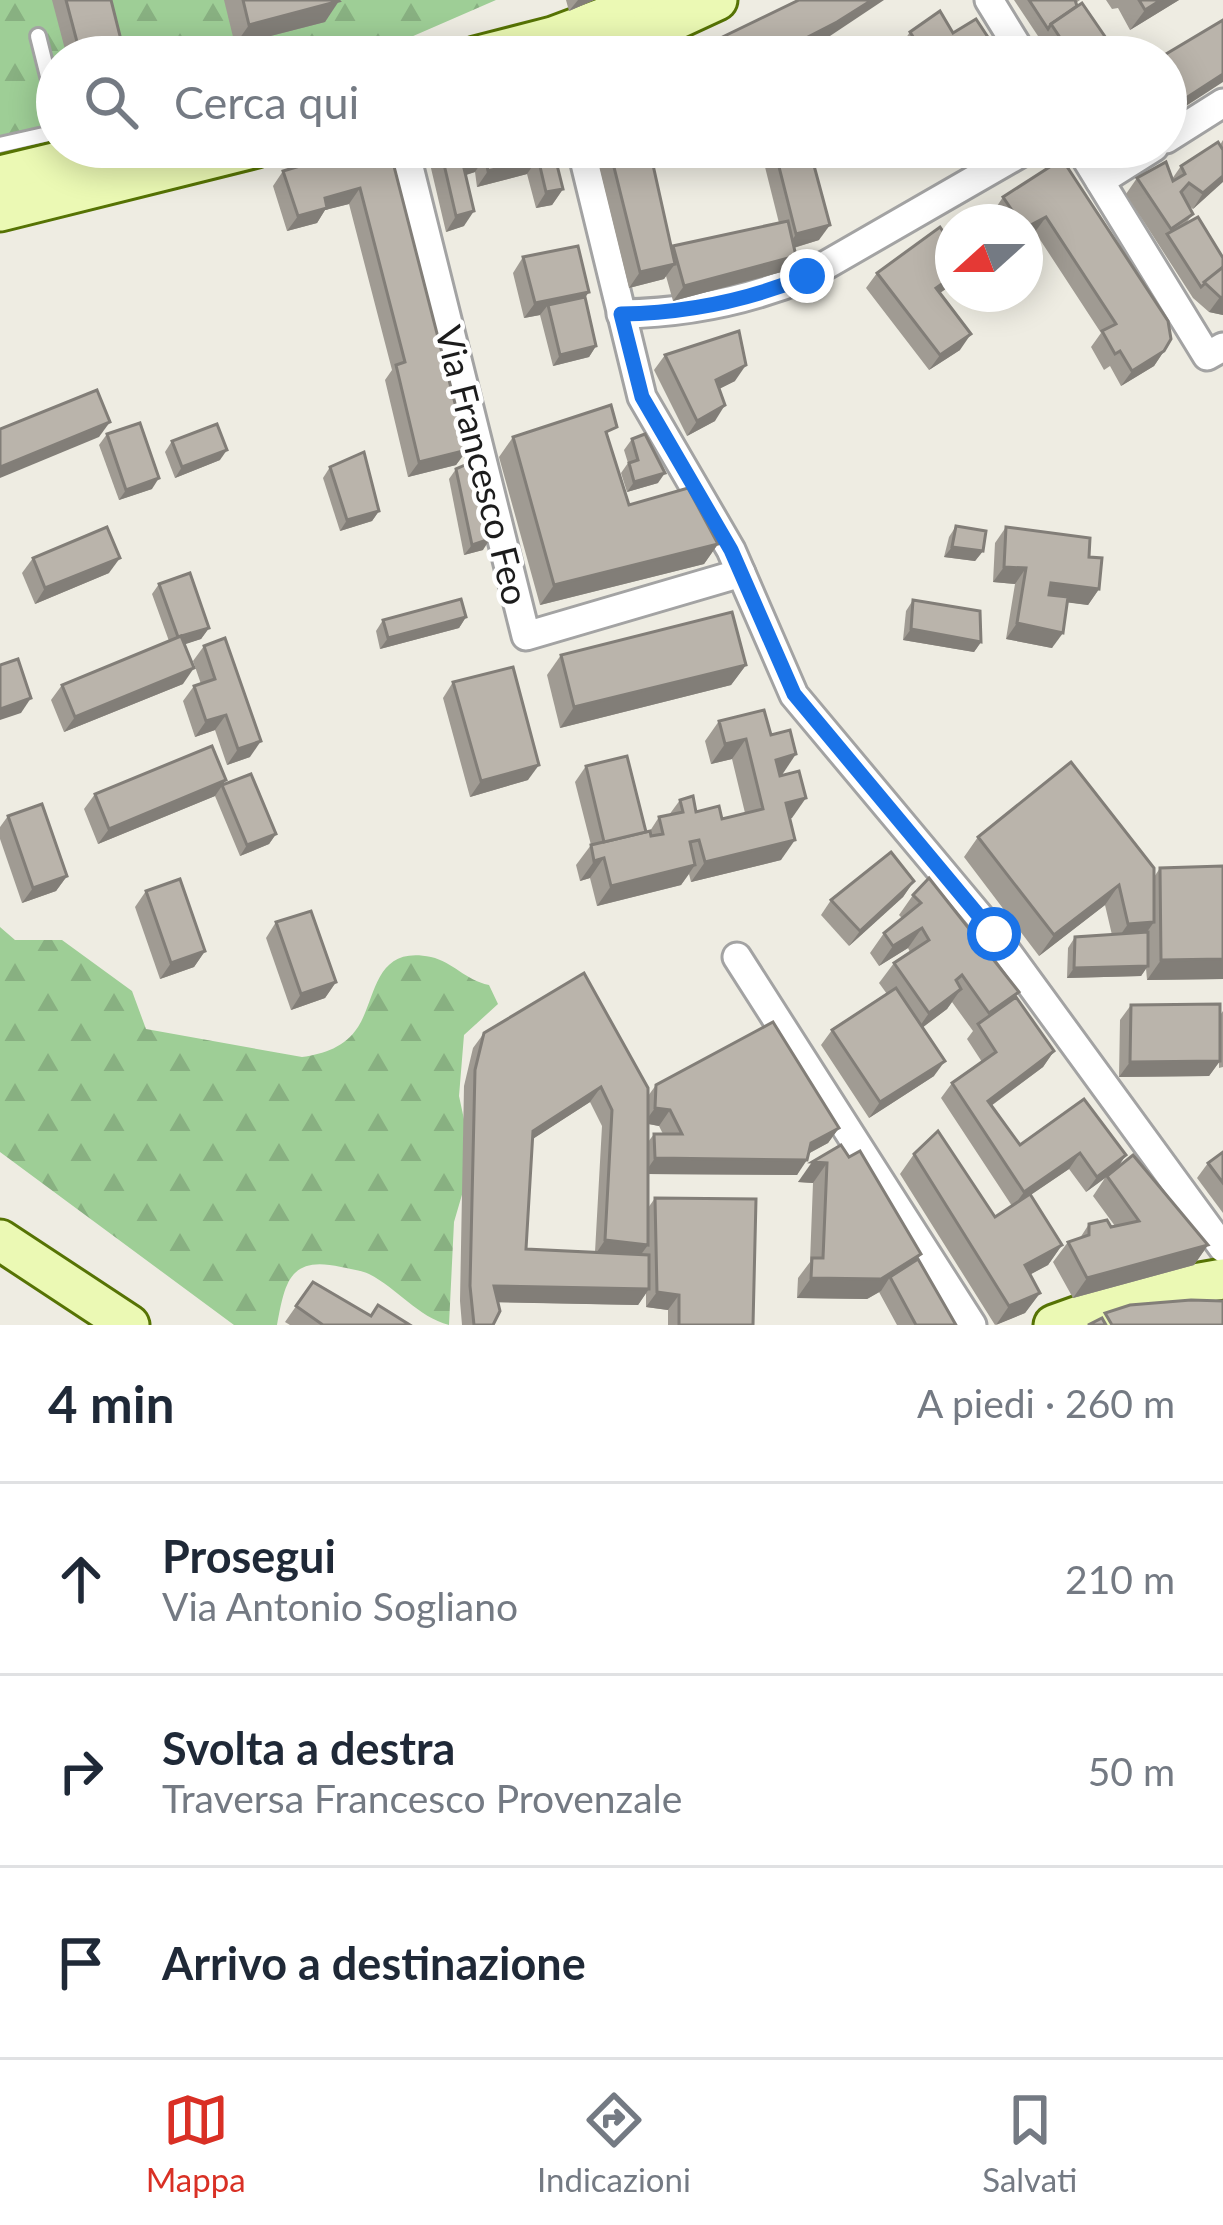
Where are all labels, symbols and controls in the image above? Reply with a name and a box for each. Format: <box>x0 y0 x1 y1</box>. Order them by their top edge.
search box <box>36 36 1187 168</box>
icon: search <box>78 69 144 135</box>
text: Cerca qui <box>174 75 359 129</box>
north arrow <box>935 204 1043 312</box>
route end <box>780 249 834 303</box>
street label: Via Francesco Feo <box>427 321 539 609</box>
route start <box>967 907 1021 961</box>
text: 4 min <box>48 1373 174 1434</box>
text: A piedi · 260 m <box>917 1380 1175 1426</box>
text: Prosegui <box>162 1529 336 1583</box>
icon: ahead <box>48 1546 114 1612</box>
text: 210 m <box>1065 1556 1175 1602</box>
text: Via Antonio Sogliano <box>162 1583 518 1629</box>
text: Svolta a destra <box>162 1721 455 1775</box>
icon: right <box>48 1738 114 1804</box>
text: 50 m <box>1088 1748 1175 1794</box>
text: Traversa Francesco Provenzale <box>162 1775 682 1821</box>
icon: arrive <box>48 1930 114 1996</box>
text: Arrivo a destinazione <box>162 1936 586 1990</box>
tab: Mappa <box>146 2087 246 2199</box>
tab: Indicazioni <box>537 2087 691 2199</box>
tab: Salvati <box>982 2087 1077 2199</box>

